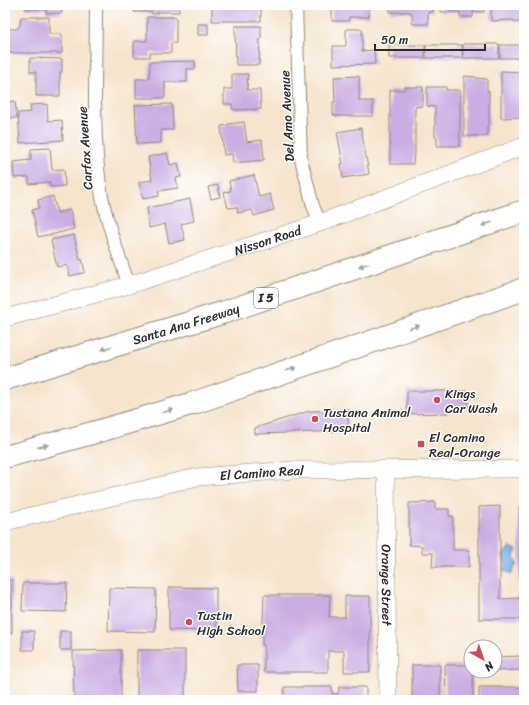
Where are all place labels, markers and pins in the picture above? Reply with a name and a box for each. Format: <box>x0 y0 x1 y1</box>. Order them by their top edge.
place label: Kings Car Wash <box>445 382 498 420</box>
marker: Kings Car Wash <box>432 395 442 405</box>
place label: Tustana Animal Hospital <box>323 401 411 439</box>
marker: Tustana Animal Hospital <box>310 414 320 424</box>
place label: El Camino Real-Orange <box>429 426 501 464</box>
marker: El Camino Real-Orange <box>416 439 426 449</box>
place label: Tustin High School <box>197 604 265 642</box>
marker: Tustin High School <box>184 617 194 627</box>

